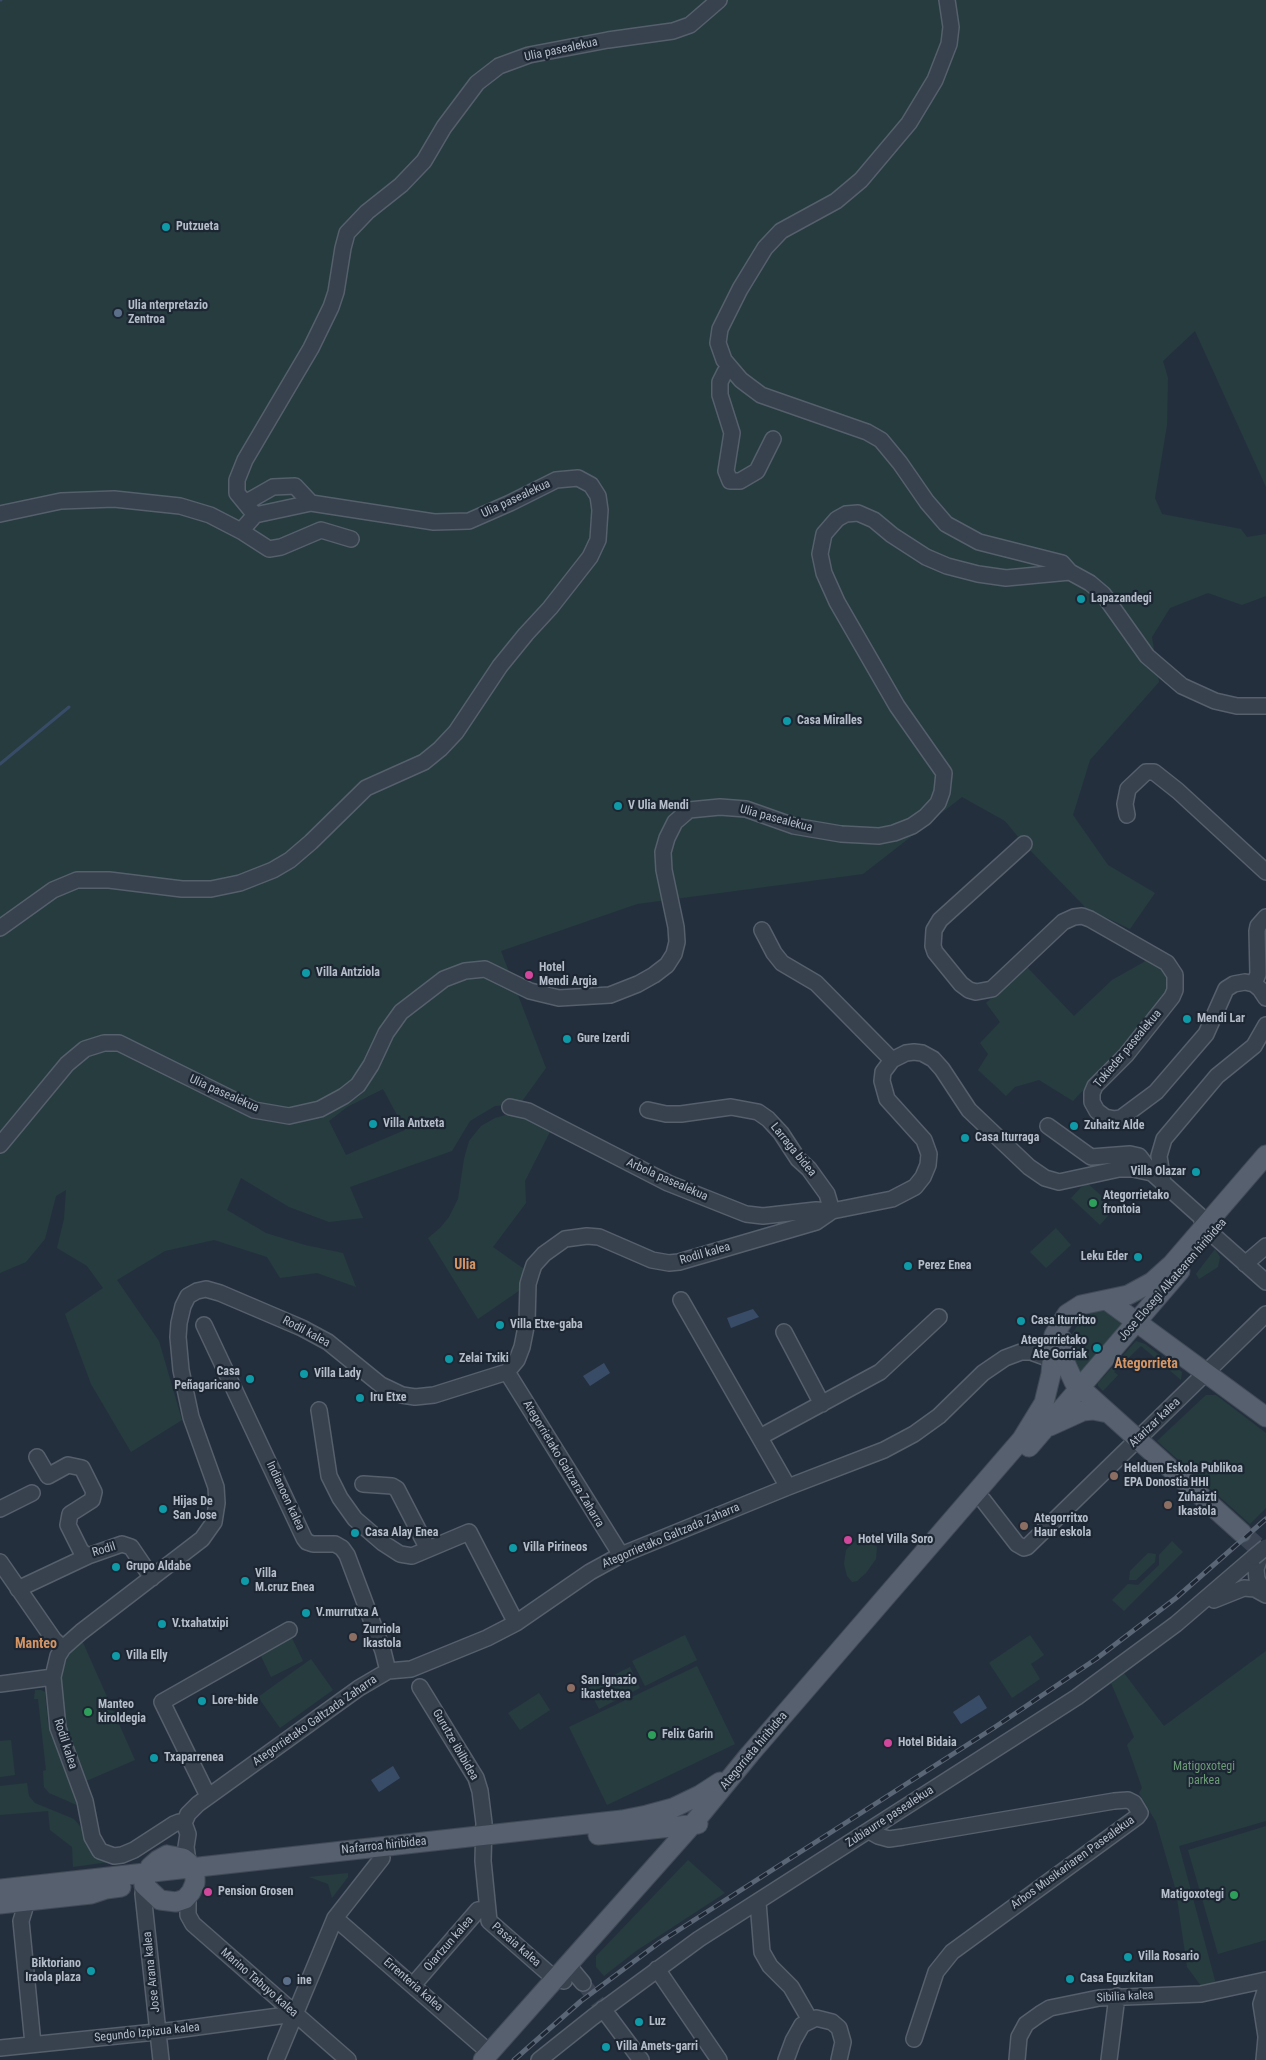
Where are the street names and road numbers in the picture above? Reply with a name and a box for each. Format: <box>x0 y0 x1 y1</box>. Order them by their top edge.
street label: Ulia pasealekua <box>523 35 599 65</box>
street label: Ulia pasealekua <box>479 477 553 521</box>
street label: Ulia pasealekua <box>738 802 814 836</box>
street label: Tokieder pasealekua <box>1091 1007 1165 1091</box>
street label: Ulia pasealekua <box>187 1072 261 1116</box>
street label: Larraga bidea <box>767 1120 819 1180</box>
street label: Arbola pasealekua <box>624 1156 710 1204</box>
street label: Jose Elosegi Alkatearen hiribidea <box>1116 1216 1230 1344</box>
street label: Rodil kalea <box>678 1240 732 1268</box>
street label: Rodil kalea <box>280 1313 332 1351</box>
street label: Atarizar kalea <box>1127 1395 1183 1451</box>
street label: Ategorrietako Galtzara Zaharra <box>519 1398 607 1530</box>
street label: Indianoen kalea <box>263 1459 307 1533</box>
street label: Ategorrietako Galtzada Zaharra <box>600 1500 742 1572</box>
street label: Rodil <box>90 1540 118 1560</box>
street label: Ategorrietako Galtzada Zaharra <box>250 1673 380 1769</box>
street label: Gurutze ibilbidea <box>429 1707 481 1783</box>
street label: Ategorrieta hiribidea <box>717 1709 791 1793</box>
street label: Rodil kalea <box>50 1717 80 1771</box>
street label: Zubiaurre pasealekua <box>843 1783 937 1851</box>
street label: Arbos Musikariaren Pasealekua <box>1008 1813 1138 1913</box>
street label: Nafarroa hiribidea <box>341 1834 427 1858</box>
street label: Oiartzun kalea <box>421 1914 477 1974</box>
street label: Pasaia kalea <box>489 1920 543 1970</box>
street label: Jose Arana kalea <box>141 1931 163 2013</box>
street label: Marino Tabuyo kalea <box>217 1945 301 2021</box>
street label: Errenteria kalea <box>380 1955 446 2015</box>
street label: Sibilia kalea <box>1096 1988 1154 2006</box>
street label: Segundo Izpizua kalea <box>94 2020 200 2046</box>

